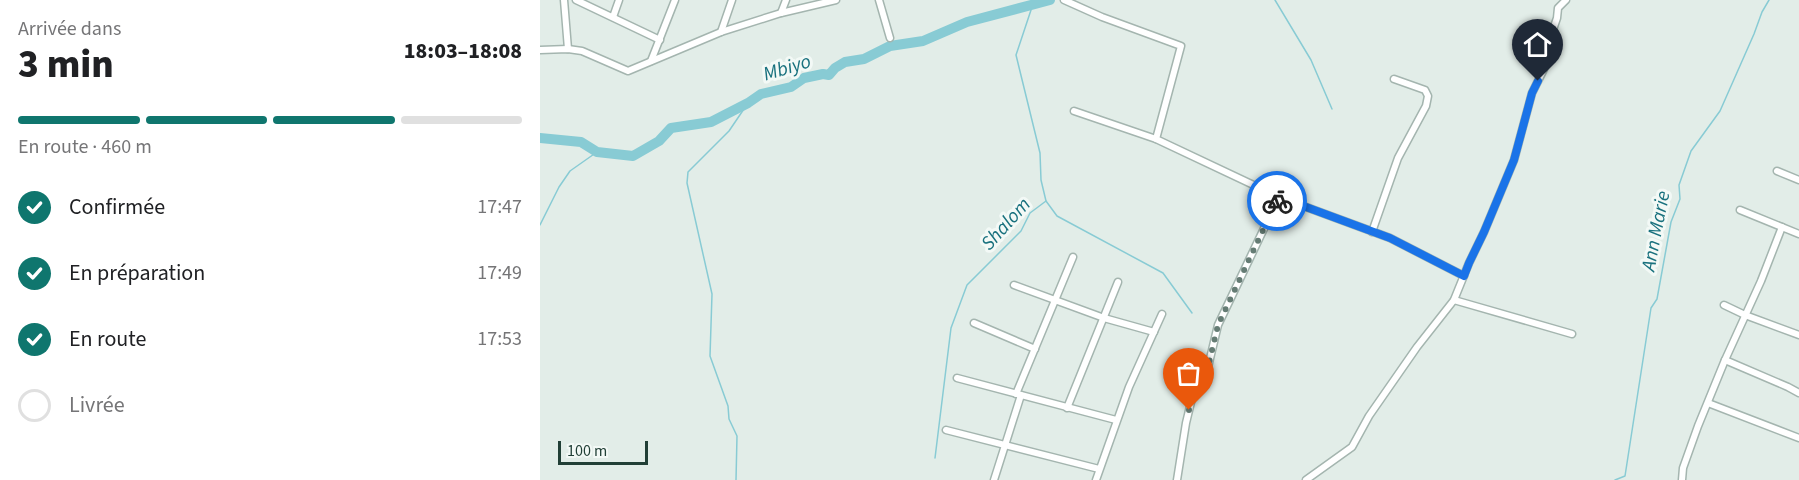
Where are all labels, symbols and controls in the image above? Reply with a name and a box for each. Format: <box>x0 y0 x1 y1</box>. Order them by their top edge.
text: Arrivée dans <box>18 15 121 43</box>
pin <box>1512 19 1563 81</box>
icon: home <box>1521 28 1554 61</box>
text: 18:03–18:08 <box>404 35 522 67</box>
text: 3 min <box>18 37 114 93</box>
water label: Mbiyo <box>760 47 814 89</box>
text: En route · 460 m <box>18 133 152 161</box>
courier <box>1247 171 1307 231</box>
icon: bike <box>1261 185 1294 218</box>
water label: Ann Marie <box>1634 188 1677 275</box>
icon: check <box>18 191 51 224</box>
text: Confirmée <box>69 191 165 223</box>
water label: Shalom <box>975 191 1037 257</box>
text: 17:47 <box>477 193 522 221</box>
icon: check <box>18 257 51 290</box>
text: En préparation <box>69 257 205 289</box>
text: 17:49 <box>477 259 522 287</box>
icon: check <box>18 323 51 356</box>
text: En route <box>69 323 146 355</box>
text: 17:53 <box>477 325 522 353</box>
pin <box>1163 348 1214 410</box>
icon: bag <box>1172 357 1205 390</box>
text: Livrée <box>69 389 125 421</box>
scale bar <box>558 438 648 466</box>
text: 100 m <box>567 440 607 462</box>

